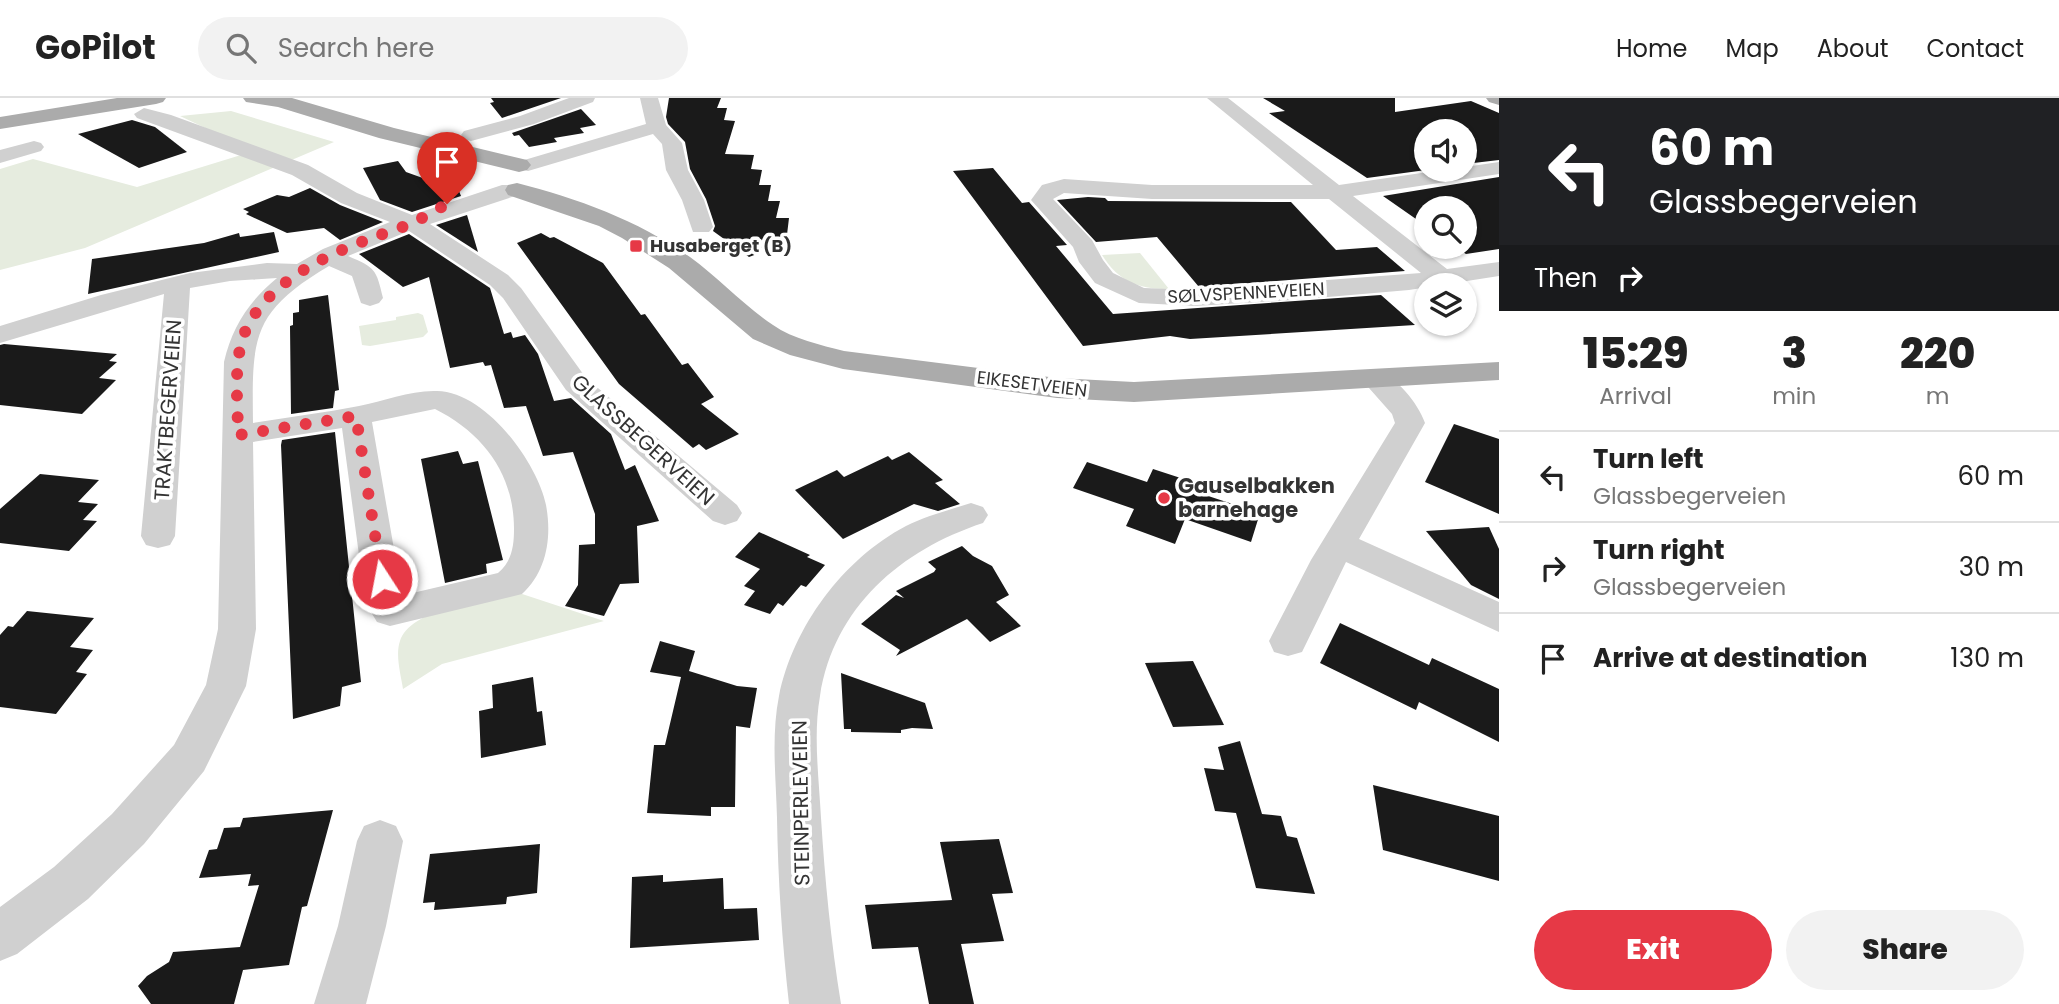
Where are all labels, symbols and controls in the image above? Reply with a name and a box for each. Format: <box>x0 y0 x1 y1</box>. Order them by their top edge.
search box <box>198 17 688 80</box>
text: GoPilot <box>35 24 156 71</box>
icon: search <box>222 29 260 67</box>
text: Search here <box>278 30 434 66</box>
text: Home <box>1616 32 1688 65</box>
text: Map <box>1726 32 1779 65</box>
text: About <box>1817 32 1888 65</box>
text: Contact <box>1926 32 2024 65</box>
text: 60 m <box>1649 114 1774 182</box>
map controls <box>1414 119 1477 336</box>
button: sound <box>1414 119 1477 182</box>
icon: left <box>1534 126 1625 217</box>
pin <box>417 132 477 204</box>
icon: arrive <box>428 143 466 181</box>
text: Glassbegerveien <box>1649 179 1918 224</box>
button: search <box>1414 196 1477 259</box>
place label: Husaberget (B) <box>650 233 792 258</box>
marker: Husaberget (B) <box>628 238 644 254</box>
icon: right <box>1611 259 1649 297</box>
text: Then <box>1534 260 1597 296</box>
button: layers <box>1414 273 1477 336</box>
street label: SØLVSPENNEVEIEN <box>1167 276 1325 309</box>
street label: TRAKTBEGERVEIEN <box>147 318 188 501</box>
text: 15:29 <box>1583 324 1688 383</box>
text: 3 <box>1781 324 1807 383</box>
text: 220 <box>1900 324 1975 383</box>
street label: EIKESETVEIEN <box>975 364 1089 403</box>
street label: GLASSBEGERVEIEN <box>565 367 721 512</box>
text: Arrival <box>1599 380 1672 412</box>
text: min <box>1772 380 1816 412</box>
text: m <box>1926 380 1949 412</box>
text: Turn left <box>1593 441 1704 477</box>
icon: left <box>1534 458 1572 496</box>
text: 60 m <box>1957 458 2024 494</box>
place label: Gauselbakken barnehage <box>1178 471 1335 524</box>
text: Glassbegerveien <box>1593 480 1786 512</box>
marker: Gauselbakken barnehage <box>1156 490 1172 506</box>
text: Turn right <box>1593 532 1725 568</box>
position arrow <box>345 542 419 616</box>
icon: right <box>1534 549 1572 587</box>
text: 30 m <box>1959 549 2024 585</box>
text: Glassbegerveien <box>1593 571 1786 603</box>
icon: arrive <box>1534 640 1572 678</box>
text: Arrive at destination <box>1593 640 1868 676</box>
text: 130 m <box>1950 640 2024 676</box>
street label: STEINPERLEVEIEN <box>785 720 816 886</box>
button: Exit <box>1534 910 1772 990</box>
button: Share <box>1786 910 2024 990</box>

